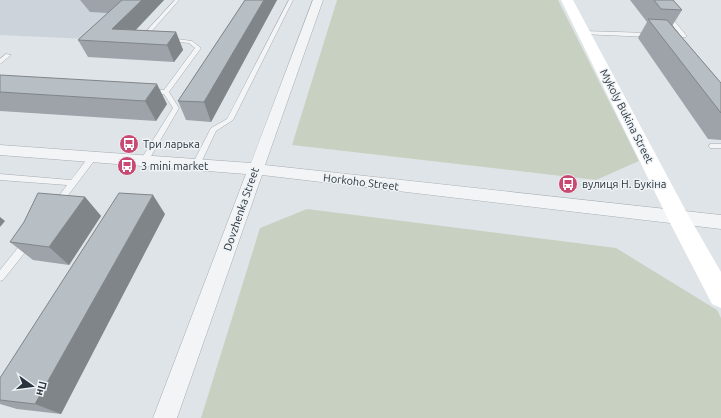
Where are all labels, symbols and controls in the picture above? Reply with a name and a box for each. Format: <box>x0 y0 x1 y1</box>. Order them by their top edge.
street label: Mykoly Bukina Street <box>598 67 656 166</box>
bus stop icon: Три ларька <box>118 133 140 155</box>
place label: Три ларька <box>143 138 200 150</box>
bus stop icon: 3 mini market <box>116 155 138 177</box>
place label: 3 mini market <box>141 160 209 172</box>
street label: Dovzhenka Street <box>221 165 261 252</box>
street label: Horkoho Street <box>323 171 400 193</box>
bus stop icon: вулиця Н. Букіна <box>557 173 579 195</box>
place label: вулиця Н. Букіна <box>582 178 666 190</box>
north arrow <box>12 366 52 406</box>
text: Пн <box>34 380 49 397</box>

